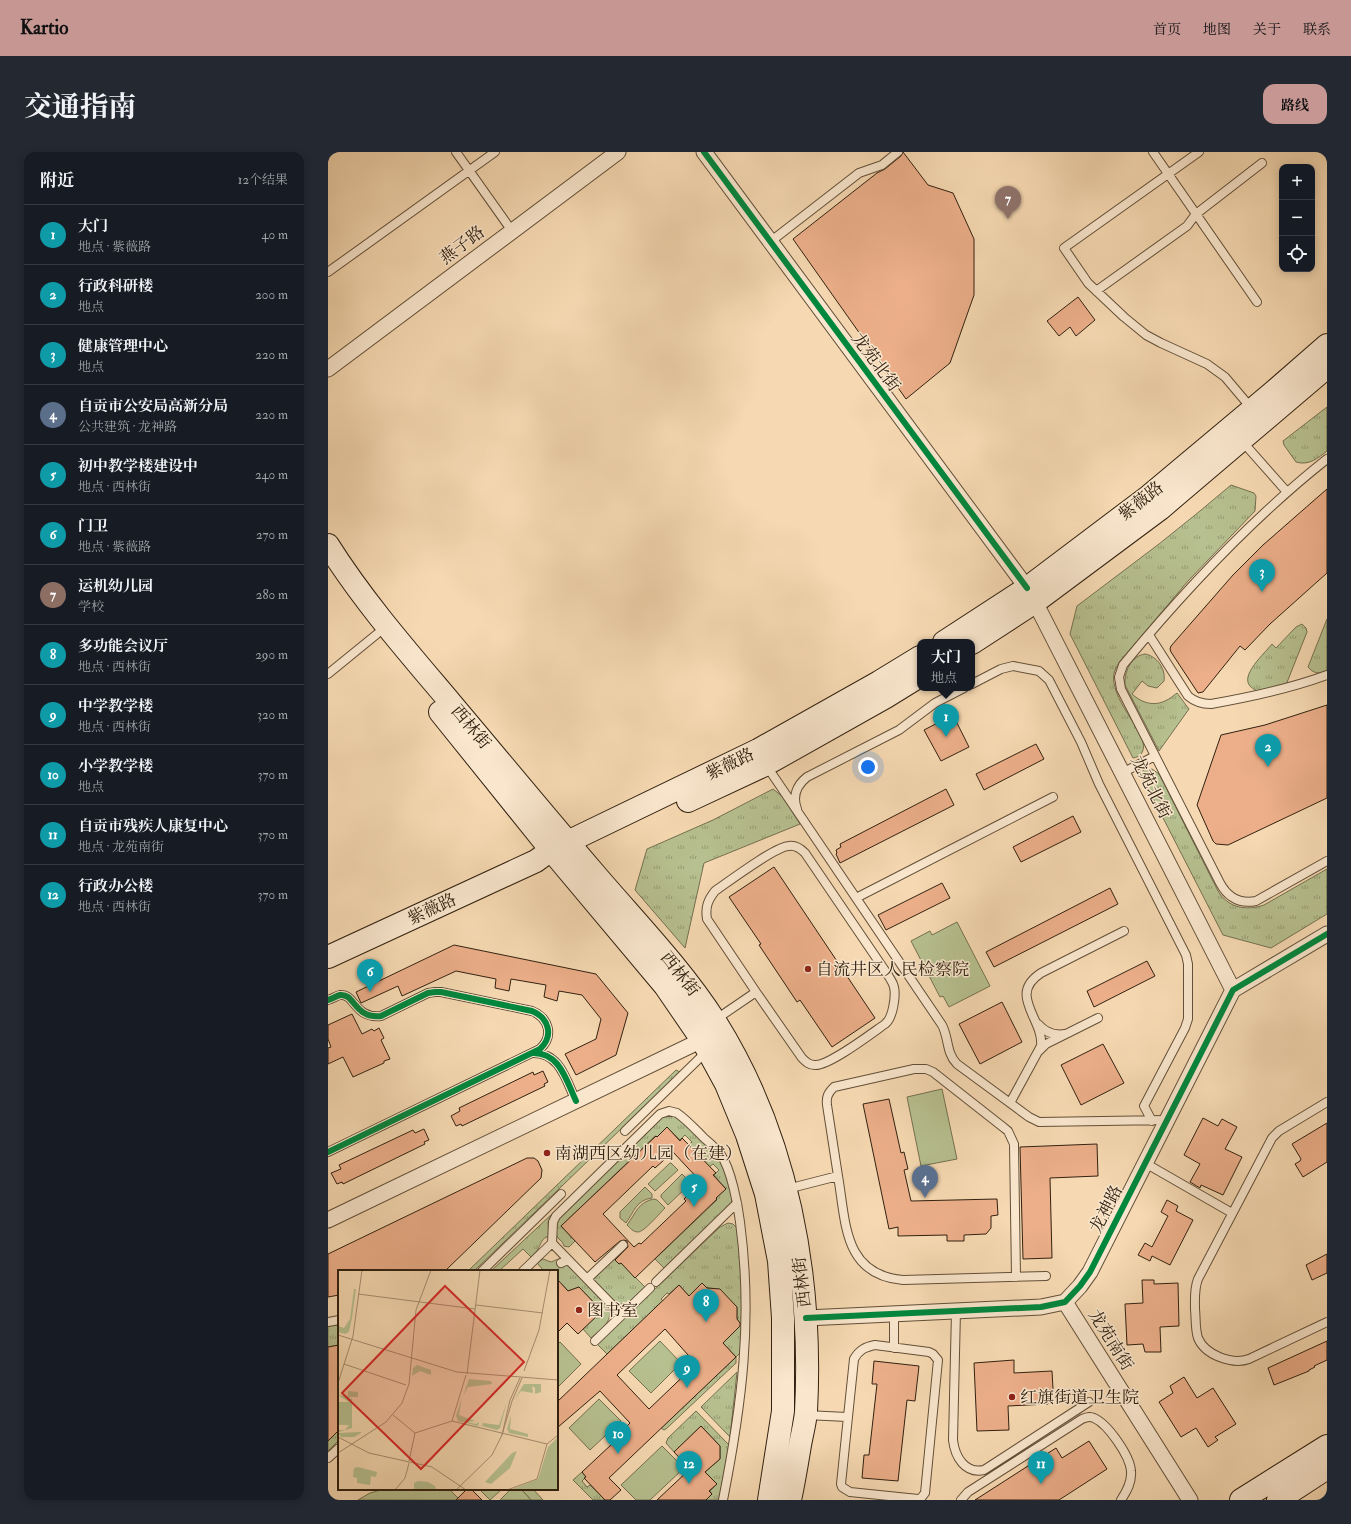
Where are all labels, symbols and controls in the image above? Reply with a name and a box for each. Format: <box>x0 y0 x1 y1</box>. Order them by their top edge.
text: Kartio <box>20 16 68 40</box>
text: 首页 <box>1153 21 1181 38</box>
text: 地图 <box>1203 21 1231 38</box>
text: 关于 <box>1253 21 1281 38</box>
text: 联系 <box>1303 21 1331 38</box>
button: 路线 <box>1263 84 1327 124</box>
text: 交通指南 <box>24 90 136 125</box>
map controls <box>1279 164 1315 272</box>
button: + <box>1279 164 1315 200</box>
text: 附近 <box>40 170 74 191</box>
text: 12个结果 <box>238 172 288 188</box>
pin: 7 <box>995 186 1021 219</box>
button: − <box>1279 200 1315 236</box>
text: 大门 <box>78 217 108 236</box>
street label: 燕子路 <box>435 221 489 269</box>
text: 1 <box>51 227 55 243</box>
text: 40 m <box>262 227 288 243</box>
button: locate <box>1279 236 1315 272</box>
text: 地点 · 紫薇路 <box>78 239 151 255</box>
text: 行政科研楼 <box>78 277 153 296</box>
text: 2 <box>50 287 56 303</box>
text: 200 m <box>255 287 288 303</box>
text: 地点 <box>78 299 104 315</box>
street label: 龙苑北街 <box>847 329 905 395</box>
text: 健康管理中心 <box>78 337 168 356</box>
text: 3 <box>51 347 56 363</box>
text: 220 m <box>255 347 288 363</box>
text: 地点 <box>78 359 104 375</box>
text: 自贡市公安局高新分局 <box>78 397 228 416</box>
text: 4 <box>49 407 57 423</box>
text: 220 m <box>255 407 288 423</box>
text: 公共建筑 · 龙神路 <box>78 419 177 435</box>
text: 初中教学楼建设中 <box>78 457 198 476</box>
text: 5 <box>50 467 56 483</box>
text: 240 m <box>255 467 288 483</box>
street label: 紫薇路 <box>1114 477 1168 525</box>
text: 地点 · 西林街 <box>78 479 151 495</box>
text: 门卫 <box>78 517 108 536</box>
text: 6 <box>50 527 56 543</box>
text: 270 m <box>256 527 288 543</box>
text: 地点 · 紫薇路 <box>78 539 151 555</box>
pin: 3 <box>1249 559 1275 592</box>
text: 运机幼儿园 <box>78 577 153 596</box>
text: 7 <box>50 587 56 603</box>
text: 280 m <box>256 587 288 603</box>
text: 学校 <box>78 599 104 615</box>
text: 多功能会议厅 <box>78 637 168 656</box>
popup <box>917 639 975 691</box>
text: 8 <box>50 647 56 663</box>
text: 290 m <box>255 647 288 663</box>
text: 大门 <box>931 648 961 667</box>
text: 地点 · 西林街 <box>78 659 151 675</box>
text: 地点 <box>931 670 957 686</box>
text: 中学教学楼 <box>78 697 153 716</box>
street label: 西林街 <box>447 701 495 753</box>
pin: 1 <box>933 704 959 737</box>
text: 9 <box>50 707 56 723</box>
text: 320 m <box>257 707 288 723</box>
text: 地点 · 西林街 <box>78 719 151 735</box>
pin: 2 <box>1255 734 1281 767</box>
street label: 紫薇路 <box>702 743 758 785</box>
street label: 龙苑北街 <box>1126 752 1176 822</box>
text: 小学教学楼 <box>78 757 153 776</box>
your location <box>858 757 878 777</box>
text: 10 <box>47 767 59 783</box>
text: 370 m <box>258 767 288 783</box>
text: 地点 <box>78 779 104 795</box>
text: 自贡市残疾人康复中心 <box>78 817 228 836</box>
text: 11 <box>48 827 58 843</box>
text: 370 m <box>258 827 288 843</box>
text: 地点 · 龙苑南街 <box>78 839 164 855</box>
text: 行政办公楼 <box>78 877 153 896</box>
text: 12 <box>47 887 59 903</box>
text: 370 m <box>258 887 288 903</box>
street label: 紫薇路 <box>404 889 460 929</box>
text: 地点 · 西林街 <box>78 899 151 915</box>
street label: 西林街 <box>656 947 704 1001</box>
pin: 6 <box>357 959 383 992</box>
place label: 自流井区人民检察院 <box>816 959 969 980</box>
marker: 自流井区人民检察院 <box>803 964 813 974</box>
place label: 南湖西区幼儿园（在建） <box>555 1143 742 1164</box>
marker: 南湖西区幼儿园（在建） <box>542 1148 552 1158</box>
pin: 4 <box>912 1165 938 1198</box>
pin: 5 <box>681 1174 707 1207</box>
street label: 龙神路 <box>1085 1182 1127 1236</box>
street label: 西林街 <box>788 1255 816 1309</box>
inset map <box>338 1270 558 1490</box>
pin: 8 <box>693 1289 719 1322</box>
place label: 图书室 <box>587 1300 638 1321</box>
marker: 图书室 <box>574 1305 584 1315</box>
street label: 龙苑南街 <box>1084 1306 1138 1374</box>
pin: 9 <box>674 1355 700 1388</box>
place label: 红旗街道卫生院 <box>1020 1387 1139 1408</box>
marker: 红旗街道卫生院 <box>1007 1392 1017 1402</box>
pin: 10 <box>605 1421 631 1454</box>
pin: 12 <box>676 1451 702 1484</box>
pin: 11 <box>1028 1451 1054 1484</box>

